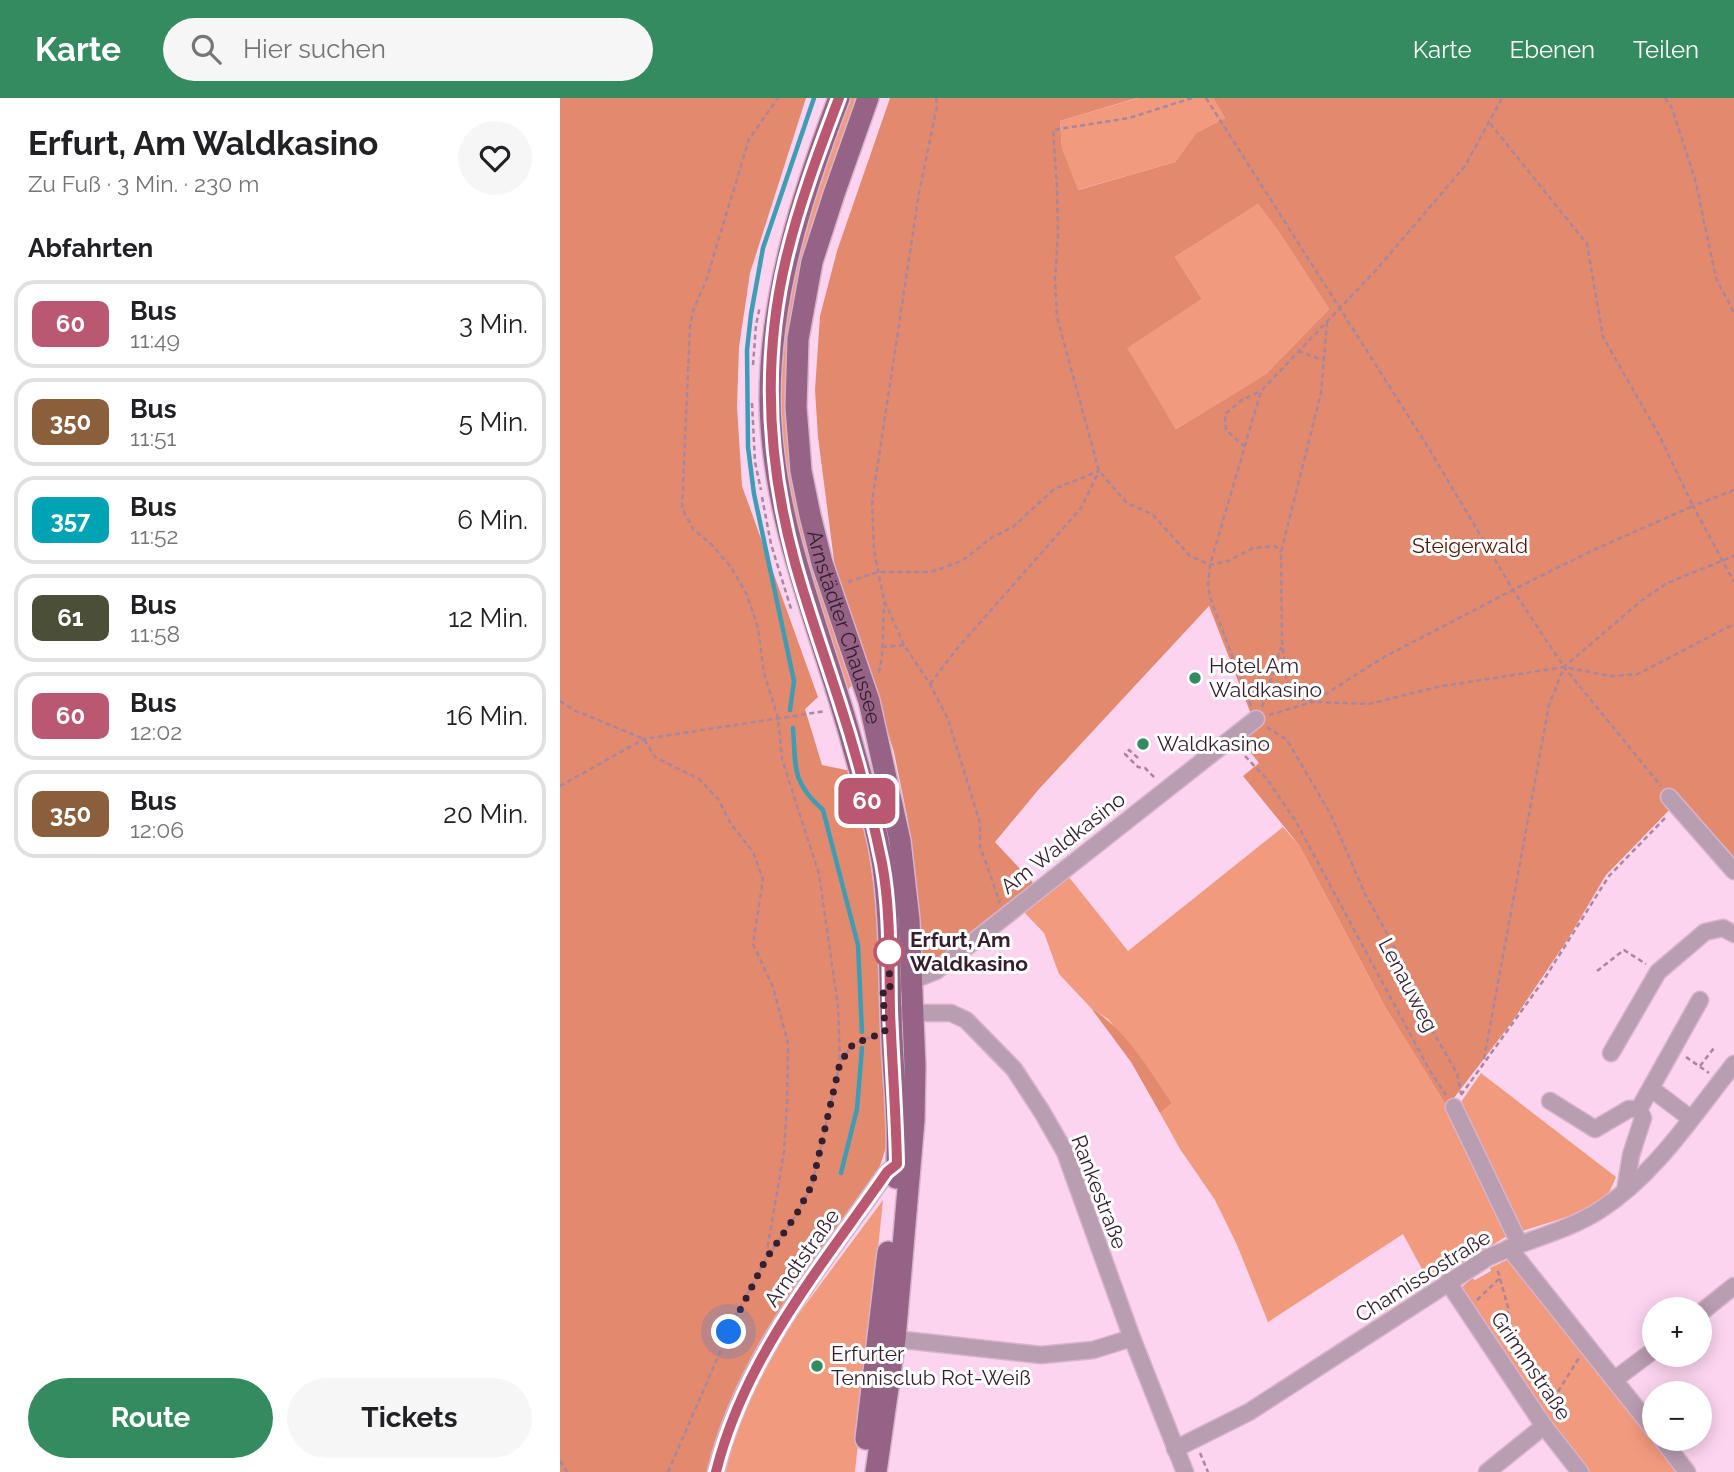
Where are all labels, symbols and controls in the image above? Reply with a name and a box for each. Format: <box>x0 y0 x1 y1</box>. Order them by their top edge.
search box <box>163 18 653 81</box>
text: Karte <box>35 30 121 69</box>
icon: search <box>187 30 225 68</box>
text: Hier suchen <box>243 34 386 64</box>
text: Karte <box>1413 35 1472 64</box>
text: Ebenen <box>1510 35 1595 64</box>
text: Teilen <box>1633 35 1699 64</box>
button: heart <box>458 121 532 195</box>
text: Erfurt, Am Waldkasino <box>28 124 378 163</box>
text: Zu Fuß · 3 Min. · 230 m <box>28 170 259 197</box>
text: Abfahrten <box>28 233 153 263</box>
text: Bus <box>130 296 177 326</box>
text: 60 <box>56 309 85 338</box>
text: 3 Min. <box>459 309 528 339</box>
text: 11:49 <box>130 326 180 353</box>
text: Bus <box>130 394 177 424</box>
text: 350 <box>50 407 91 436</box>
text: 5 Min. <box>459 407 528 437</box>
text: 11:51 <box>130 424 176 451</box>
text: Bus <box>130 492 177 522</box>
text: 357 <box>50 505 91 534</box>
text: 6 Min. <box>457 505 528 535</box>
text: 11:52 <box>130 522 179 549</box>
street label: Arnstädter Chaussee <box>802 527 887 726</box>
park label: Steigerwald <box>1412 533 1528 558</box>
text: Bus <box>130 590 177 620</box>
text: 61 <box>57 603 84 632</box>
text: 12 Min. <box>448 603 528 633</box>
text: 11:58 <box>130 620 180 647</box>
place label: Hotel Am Waldkasino <box>1209 653 1322 702</box>
marker: Hotel Am Waldkasino <box>1187 670 1203 686</box>
text: Bus <box>130 688 177 718</box>
text: 60 <box>56 701 85 730</box>
text: 16 Min. <box>446 701 528 731</box>
text: 12:02 <box>130 718 182 745</box>
place label: Waldkasino <box>1157 731 1270 756</box>
marker: Waldkasino <box>1135 736 1151 752</box>
line badge: 60 <box>836 778 898 824</box>
text: Bus <box>130 786 177 816</box>
text: 60 <box>852 786 882 815</box>
street label: Am Waldkasino <box>995 786 1130 899</box>
text: 350 <box>50 799 91 828</box>
text: 20 Min. <box>443 799 528 829</box>
text: 12:06 <box>130 816 184 843</box>
place label: Erfurt, Am Waldkasino <box>910 927 1028 976</box>
street label: Lenauweg <box>1373 934 1444 1036</box>
marker: Erfurt, Am Waldkasino <box>874 937 904 967</box>
street label: Rankestraße <box>1066 1131 1133 1252</box>
street label: Arndtstraße <box>759 1204 844 1311</box>
street label: Chamissostraße <box>1351 1224 1495 1327</box>
map controls <box>1642 1297 1712 1451</box>
button: + <box>1642 1297 1712 1367</box>
street label: Grimmstraße <box>1486 1307 1577 1425</box>
your location <box>711 1314 746 1349</box>
place label: Erfurter Tennisclub Rot-Weiß <box>831 1341 1031 1390</box>
marker: Erfurter Tennisclub Rot-Weiß <box>809 1358 825 1374</box>
button: Route <box>28 1378 273 1458</box>
button: Tickets <box>287 1378 532 1458</box>
button: − <box>1642 1381 1712 1451</box>

